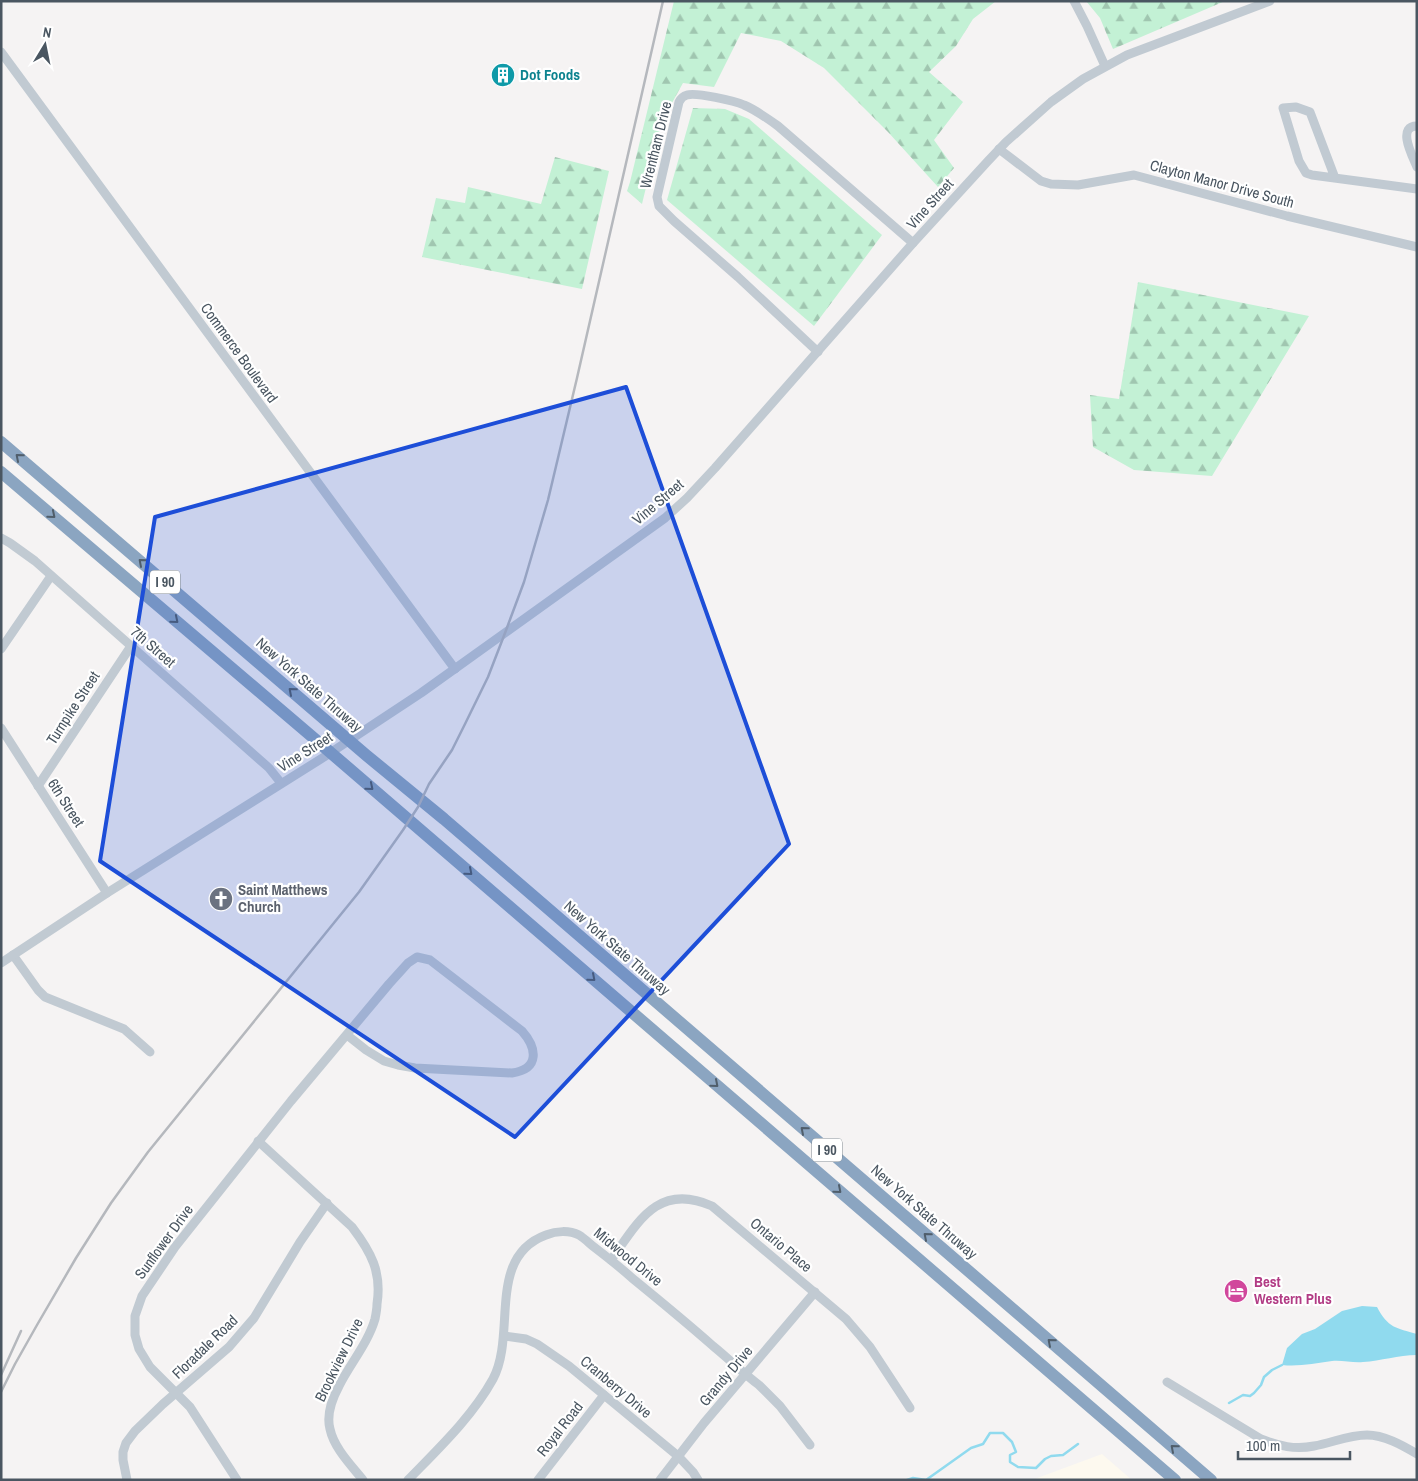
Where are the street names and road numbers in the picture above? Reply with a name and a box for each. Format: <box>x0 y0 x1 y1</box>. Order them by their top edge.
street label: Wrentham Drive <box>635 99 677 191</box>
street label: Clayton Manor Drive South <box>1148 154 1296 213</box>
street label: Vine Street <box>901 173 958 233</box>
street label: Commerce Boulevard <box>196 298 283 407</box>
street label: Vine Street <box>627 473 688 529</box>
road number: I 90 <box>150 570 180 594</box>
street label: 7th Street <box>126 621 181 672</box>
street label: New York State Thruway <box>252 633 368 737</box>
street label: Turnpike Street <box>41 666 105 749</box>
street label: Vine Street <box>273 726 337 777</box>
street label: 6th Street <box>43 775 90 831</box>
street label: New York State Thruway <box>560 896 676 1000</box>
road number: I 90 <box>812 1138 842 1162</box>
street label: New York State Thruway <box>867 1160 983 1264</box>
street label: Sunflower Drive <box>129 1200 198 1283</box>
street label: Ontario Place <box>746 1212 817 1277</box>
street label: Midwood Drive <box>590 1222 667 1291</box>
street label: Floradale Road <box>167 1310 242 1383</box>
street label: Brookview Drive <box>309 1314 368 1405</box>
street label: Grandy Drive <box>694 1341 757 1410</box>
street label: Cranberry Drive <box>576 1350 657 1423</box>
street label: Royal Road <box>532 1397 588 1460</box>

